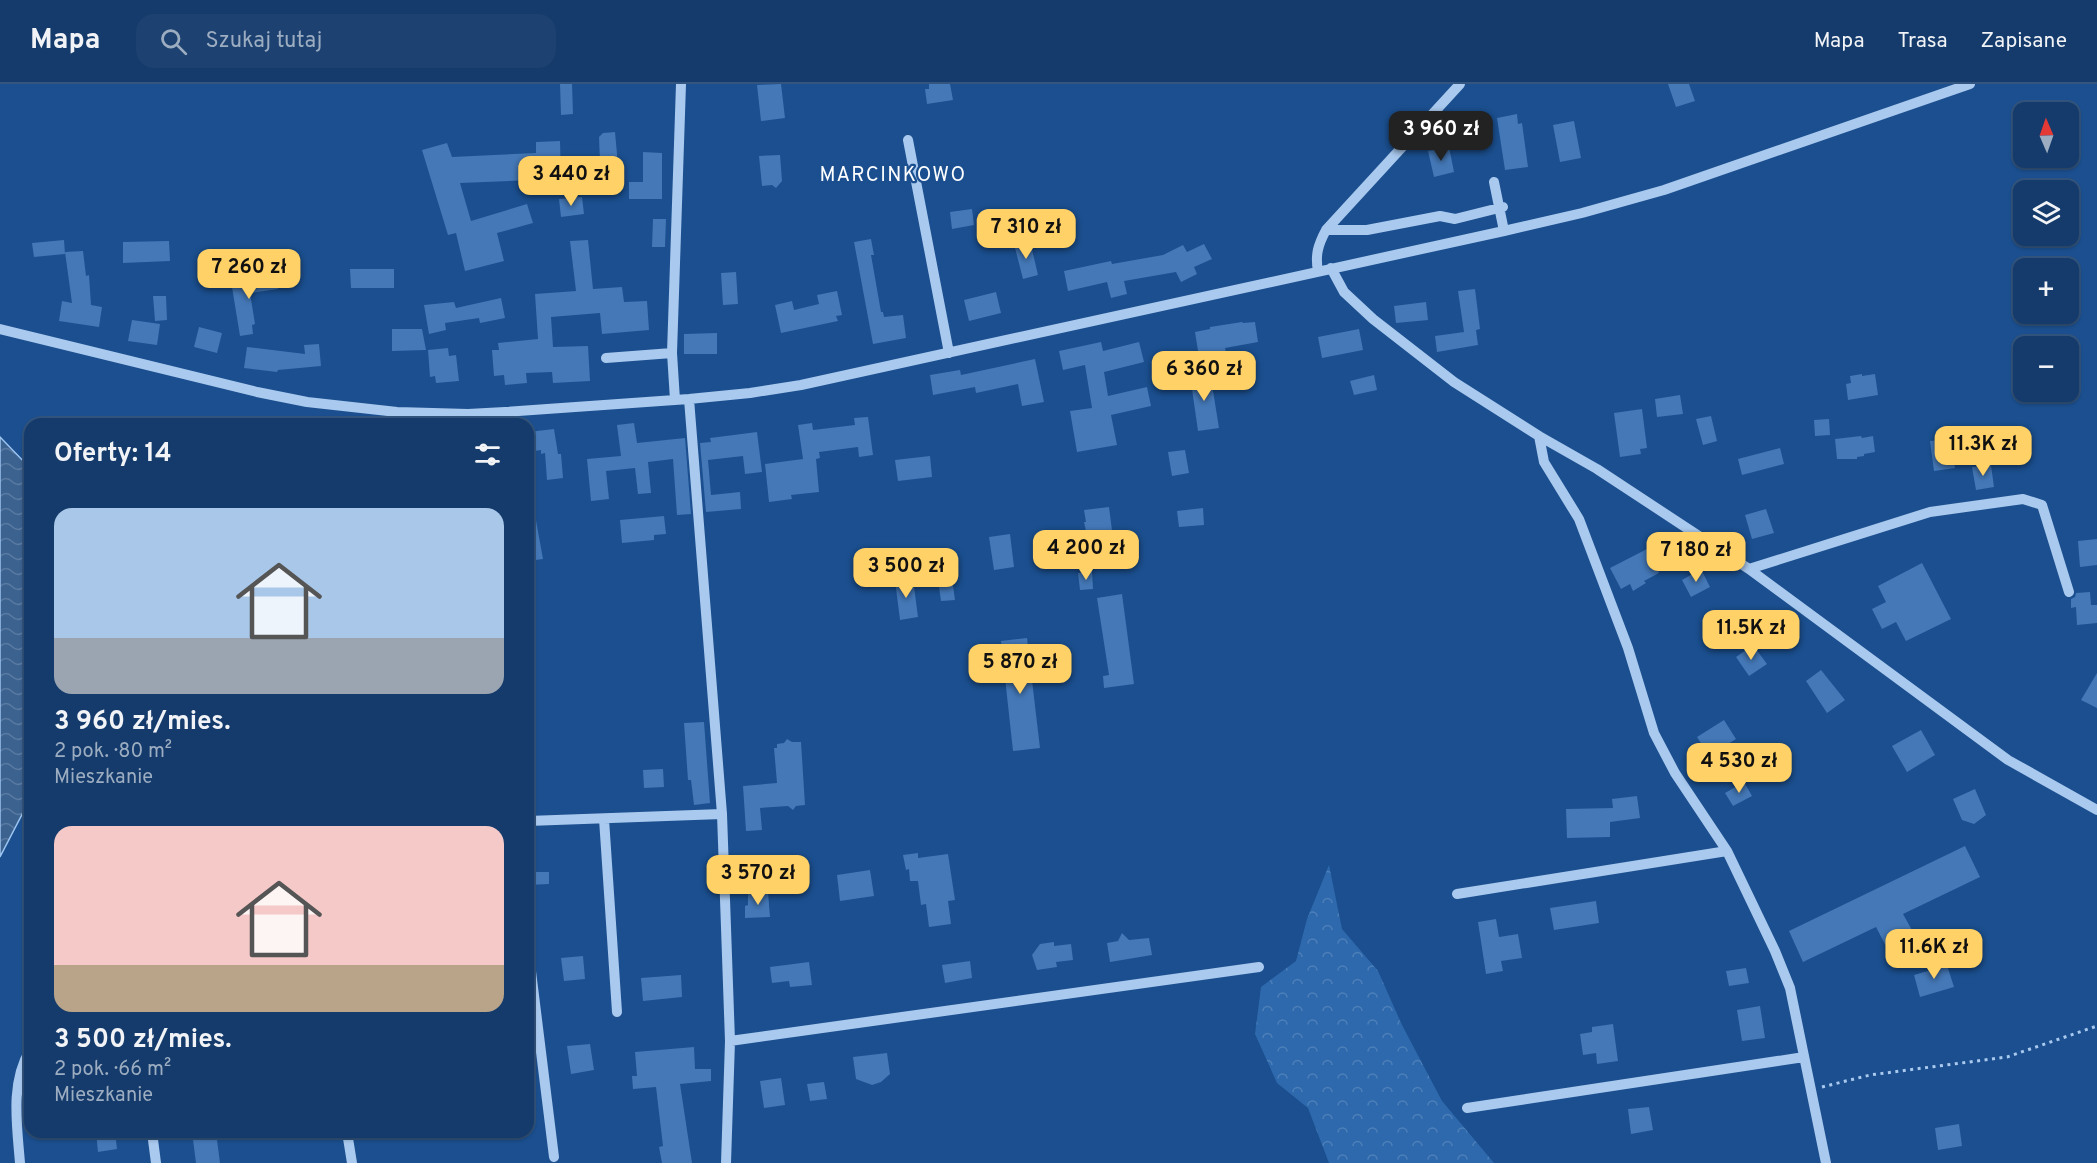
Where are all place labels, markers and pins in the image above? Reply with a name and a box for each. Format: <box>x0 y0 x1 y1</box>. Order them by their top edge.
pin: 3 960 zł <box>1379 111 1503 162</box>
pin: 3 440 zł <box>509 156 633 207</box>
pin: 7 310 zł <box>964 209 1088 260</box>
pin: 7 260 zł <box>187 249 311 300</box>
pin: 6 360 zł <box>1142 351 1266 402</box>
pin: 11.3K zł <box>1921 426 2045 477</box>
pin: 4 200 zł <box>1024 530 1148 581</box>
pin: 7 180 zł <box>1634 532 1758 583</box>
pin: 3 500 zł <box>844 548 968 599</box>
pin: 11.5K zł <box>1689 610 1813 661</box>
pin: 5 870 zł <box>958 644 1082 695</box>
pin: 4 530 zł <box>1677 743 1801 794</box>
pin: 3 570 zł <box>696 855 820 906</box>
pin: 11.6K zł <box>1872 929 1996 980</box>

